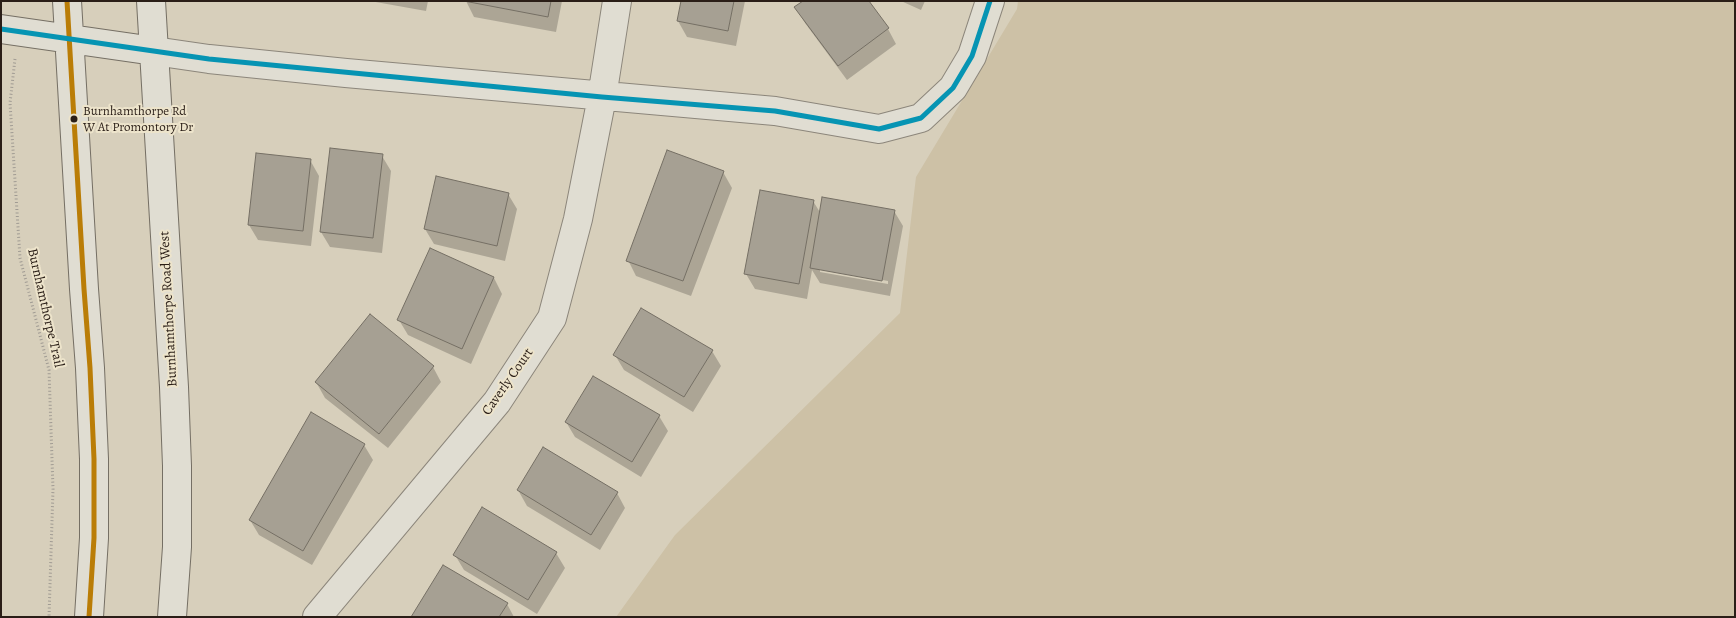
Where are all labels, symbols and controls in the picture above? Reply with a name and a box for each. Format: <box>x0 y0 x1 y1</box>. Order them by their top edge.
place label: Burnhamthorpe Rd W At Promontory Dr <box>83 104 193 135</box>
marker: Burnhamthorpe Rd W At Promontory Dr <box>69 114 79 124</box>
street label: Burnhamthorpe Road West <box>157 231 181 387</box>
street label: Burnhamthorpe Trail <box>23 247 67 369</box>
street label: Caverly Court <box>479 345 537 419</box>

